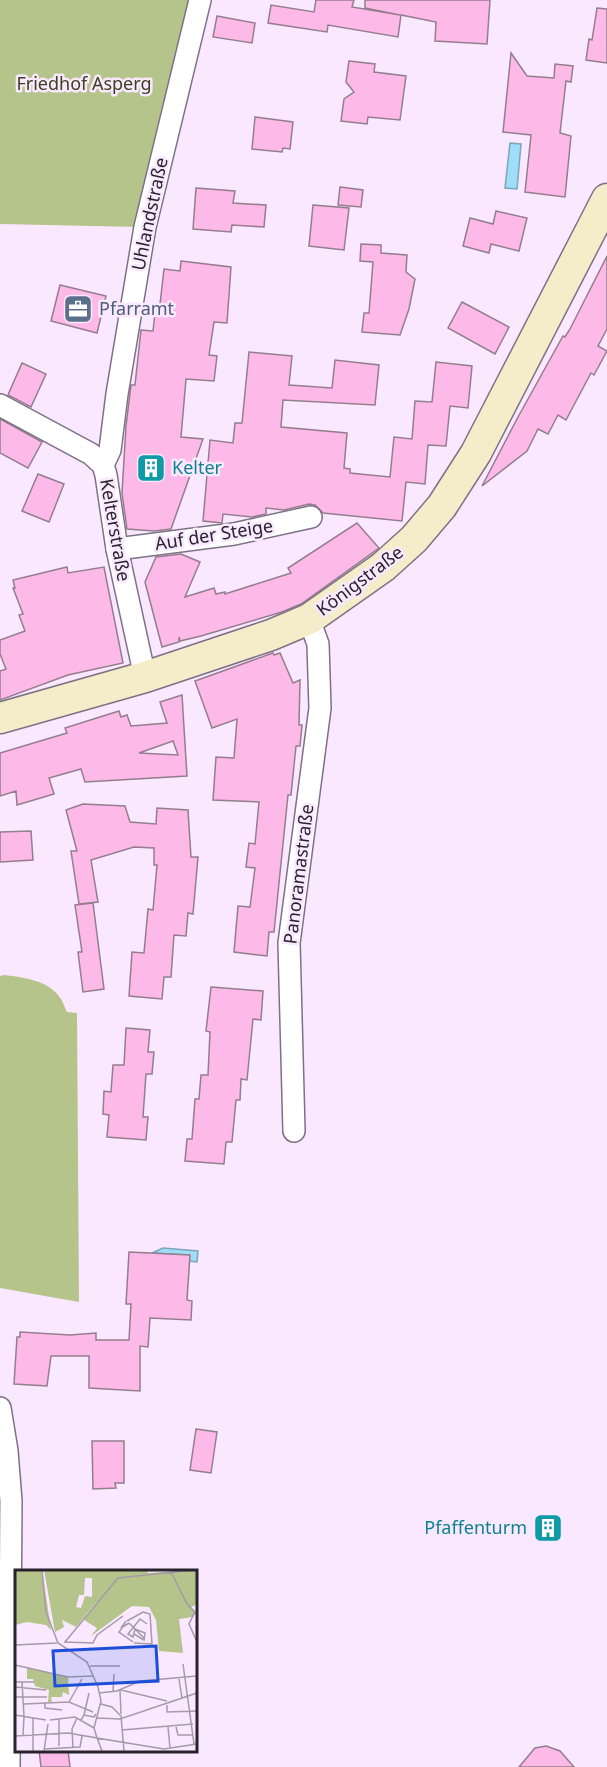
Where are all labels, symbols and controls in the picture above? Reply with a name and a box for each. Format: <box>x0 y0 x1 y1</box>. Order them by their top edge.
park label: Friedhof Asperg <box>16 71 152 95</box>
street label: Uhlandstraße <box>125 155 173 273</box>
office icon: Pfarramt <box>62 293 94 325</box>
place label: Pfarramt <box>99 296 175 320</box>
building icon: Kelter <box>135 452 167 484</box>
place label: Kelter <box>172 455 223 479</box>
street label: Kelterstraße <box>95 477 137 583</box>
street label: Auf der Steige <box>153 513 275 555</box>
street label: Königstraße <box>311 540 408 621</box>
street label: Panoramastraße <box>278 802 319 945</box>
building icon: Pfaffenturm <box>532 1512 564 1544</box>
place label: Pfaffenturm <box>424 1515 527 1539</box>
inset map <box>15 1570 196 1752</box>

